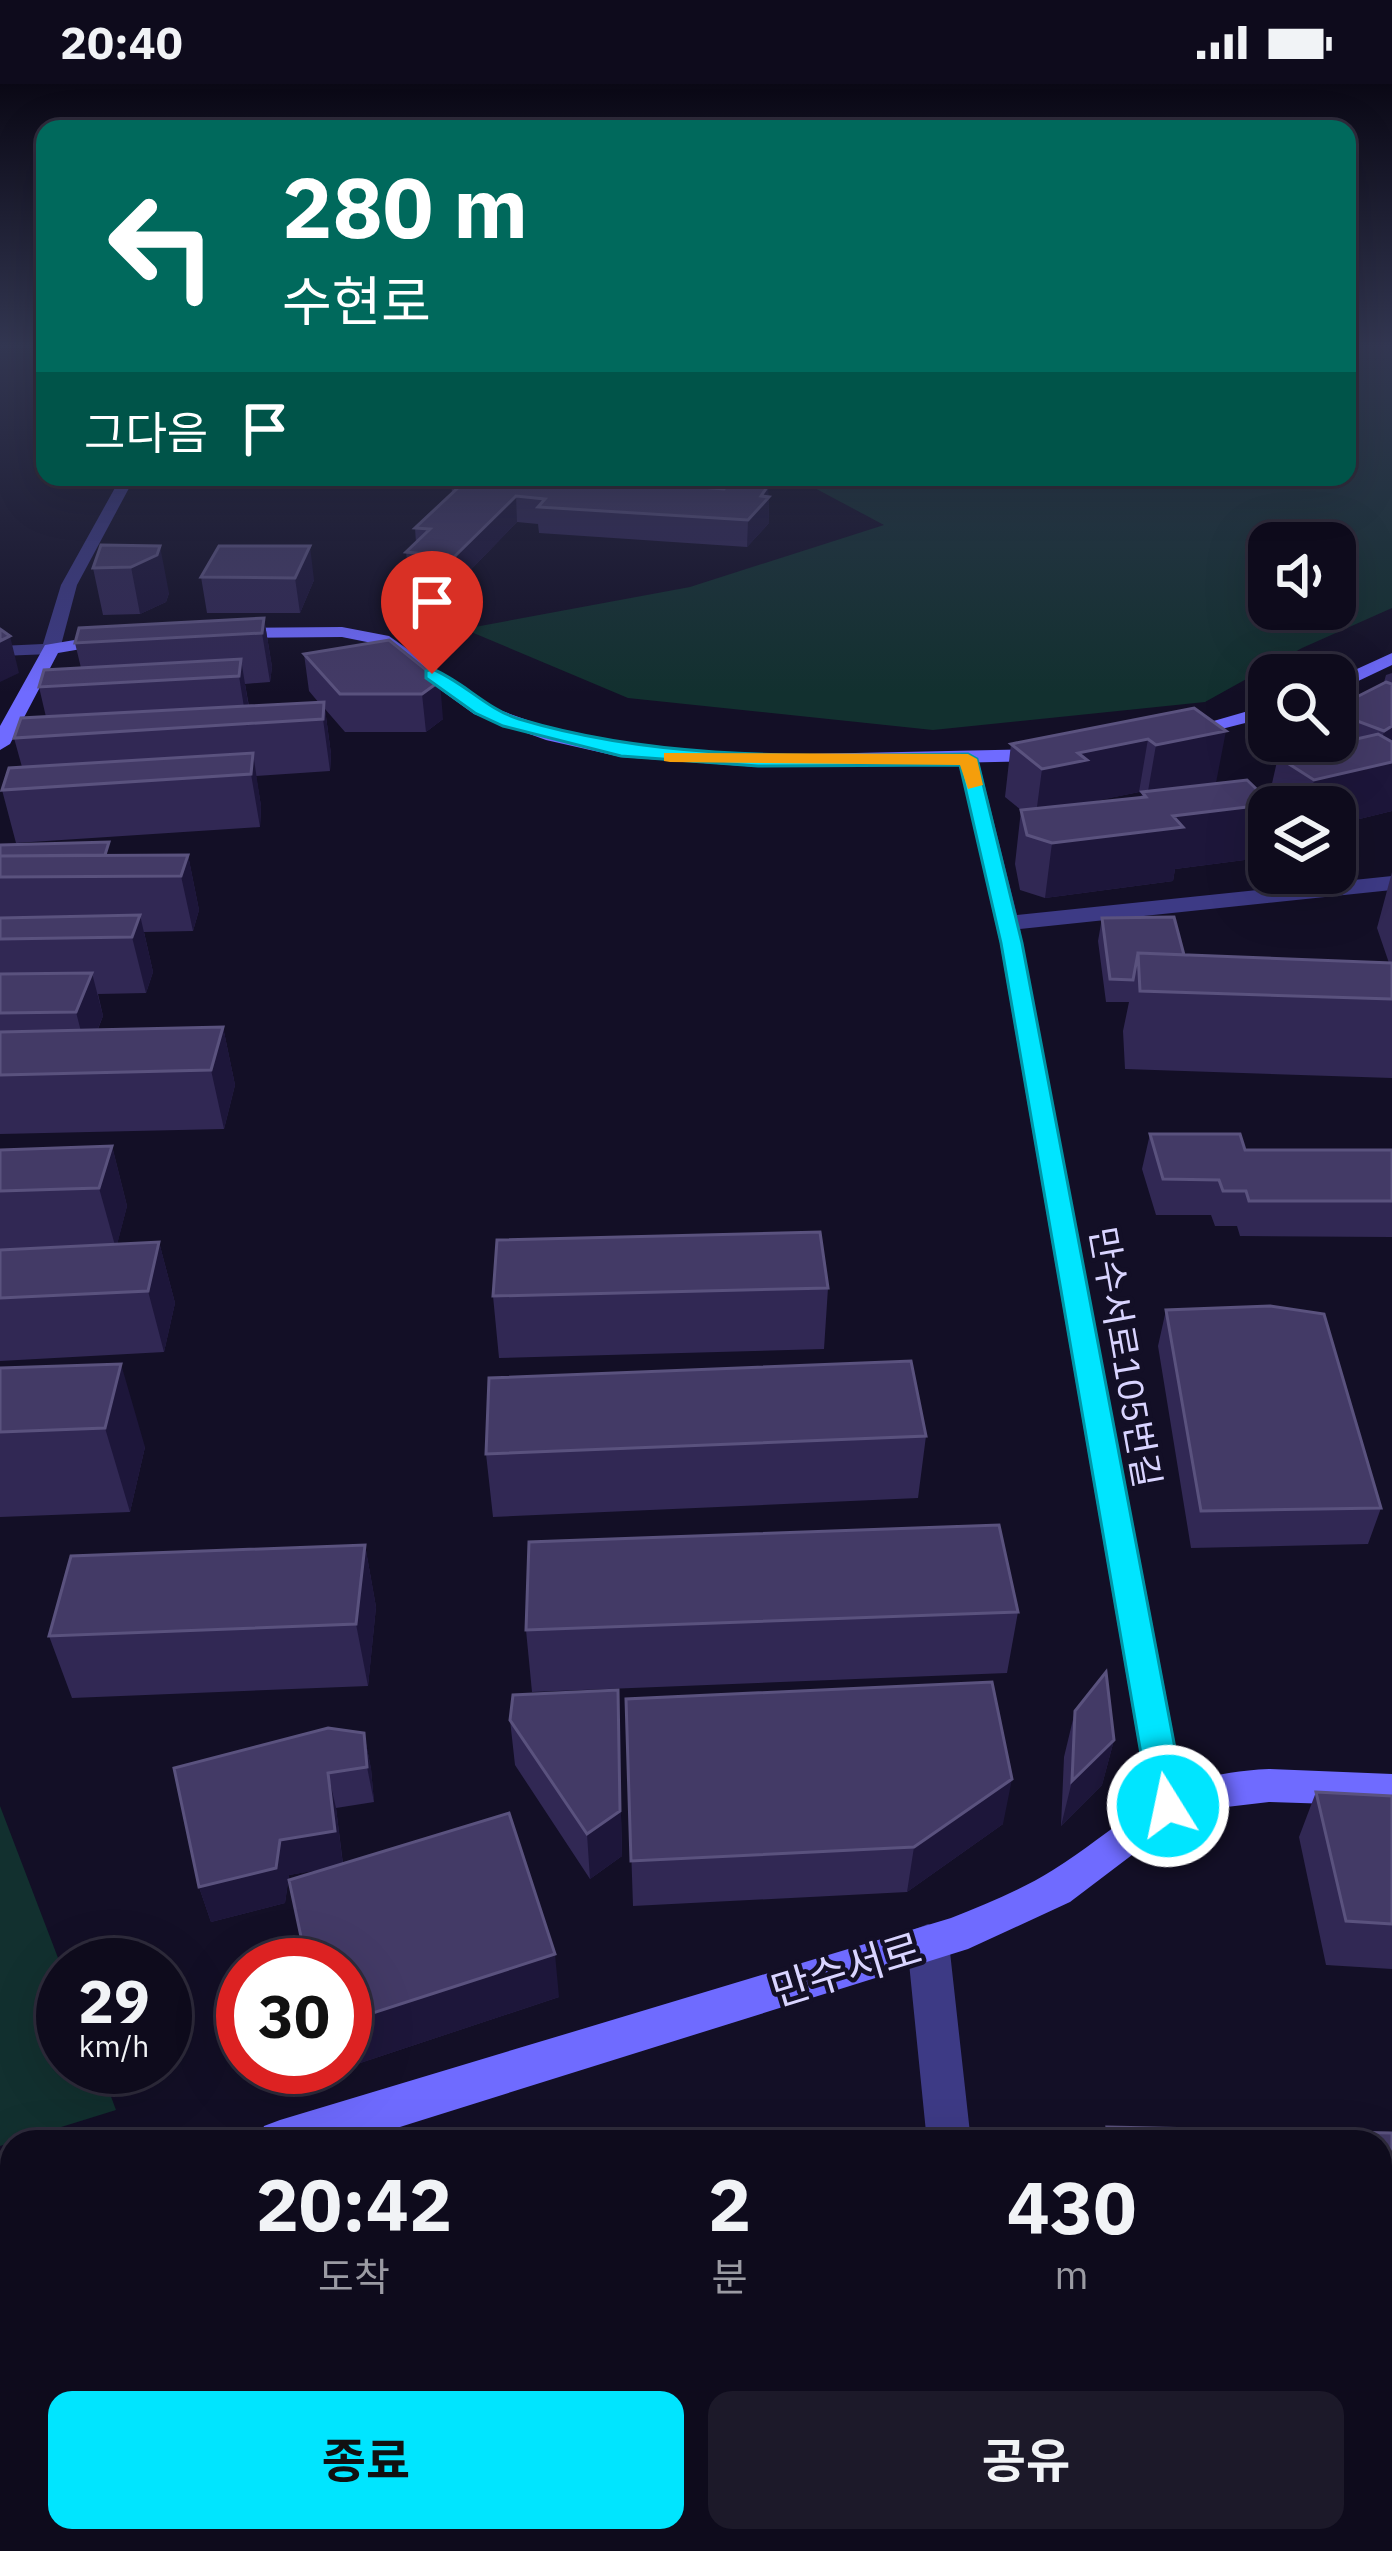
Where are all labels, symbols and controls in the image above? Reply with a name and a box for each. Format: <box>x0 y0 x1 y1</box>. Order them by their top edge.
text: 20:40 <box>60 13 183 71</box>
text: 280 m <box>282 152 528 261</box>
icon: left <box>84 168 240 324</box>
text: 수현로 <box>282 266 431 336</box>
icon: arrive <box>232 396 298 462</box>
text: 그다음 <box>84 403 208 461</box>
map controls <box>1248 522 1356 894</box>
button: sound <box>1248 522 1356 630</box>
pin <box>381 551 483 674</box>
icon: arrive <box>399 569 465 635</box>
button: search <box>1248 654 1356 762</box>
button: layers <box>1248 786 1356 894</box>
street label: 만수서로105번길 <box>1080 1223 1172 1491</box>
position arrow <box>1105 1743 1231 1869</box>
street label: 만수서로 <box>764 1920 928 2018</box>
speed limit sign: 30 <box>216 1938 372 2094</box>
text: 29 <box>78 1961 150 2040</box>
text: km/h <box>79 2026 149 2065</box>
text: 20:42 <box>256 2157 452 2251</box>
text: 2 <box>708 2157 751 2251</box>
text: 430 <box>1007 2160 1136 2254</box>
text: m <box>1055 2249 1089 2300</box>
text: 도착 <box>318 2251 390 2302</box>
text: 분 <box>712 2251 747 2302</box>
button: 종료 <box>48 2391 684 2529</box>
button: 공유 <box>708 2391 1344 2529</box>

